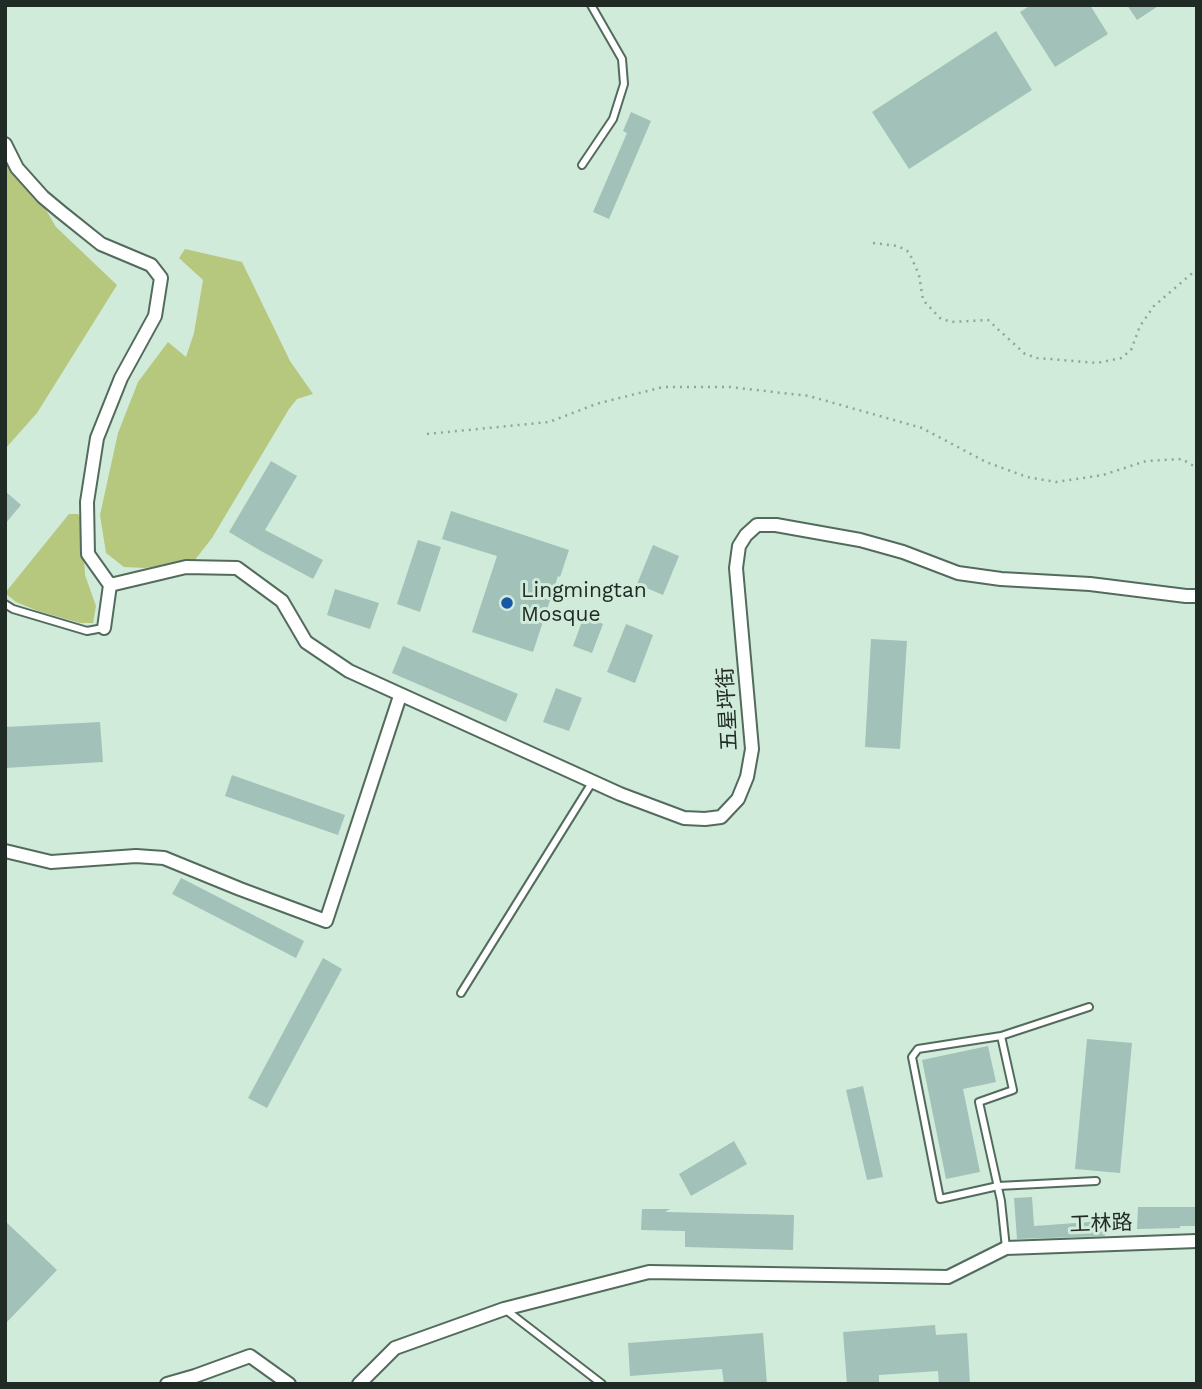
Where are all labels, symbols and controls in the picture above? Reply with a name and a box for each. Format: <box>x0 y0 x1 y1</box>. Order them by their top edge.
place label: Lingmingtan Mosque <box>521 578 647 628</box>
marker: Lingmingtan Mosque <box>499 595 515 611</box>
street label: 五星坪街 <box>713 666 743 752</box>
street label: 工林路 <box>1069 1210 1133 1238</box>

